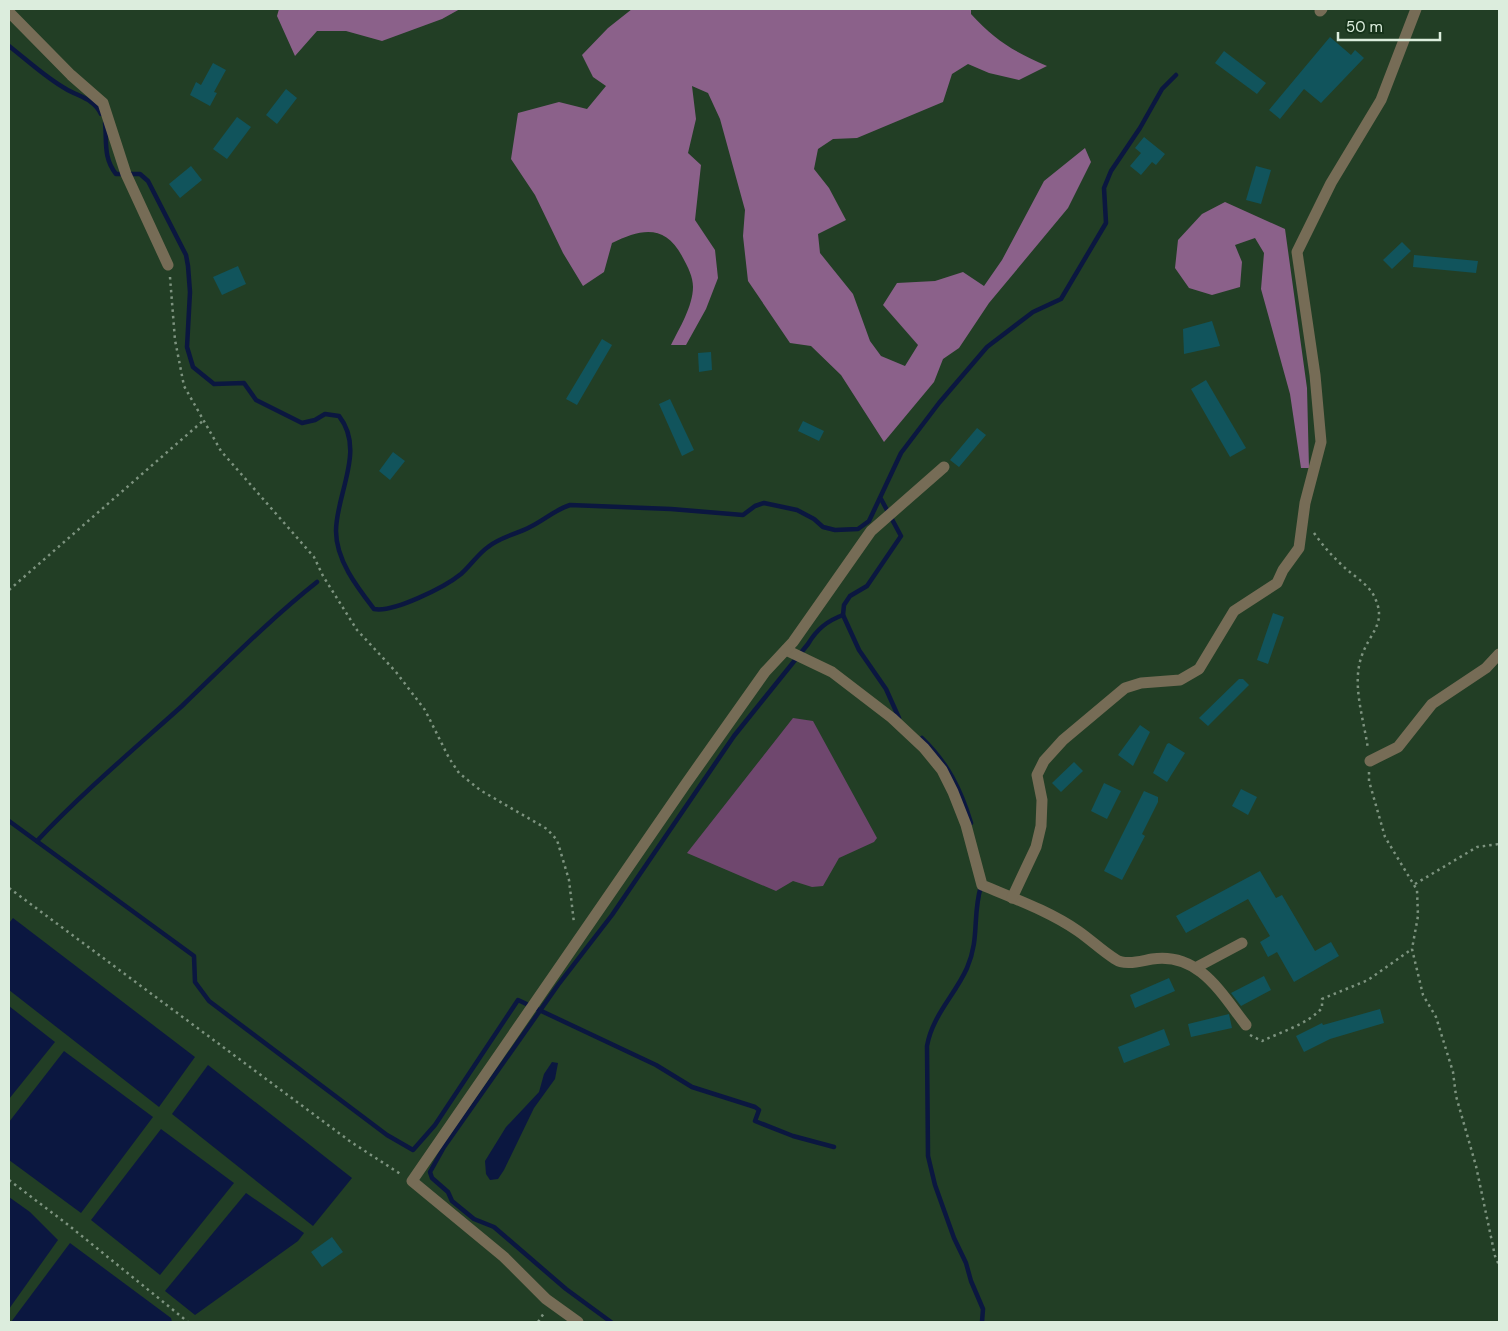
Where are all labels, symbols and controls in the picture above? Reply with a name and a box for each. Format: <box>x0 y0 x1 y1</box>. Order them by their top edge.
scale bar <box>1338 10 1440 42</box>
text: 50 m <box>1346 17 1383 37</box>

